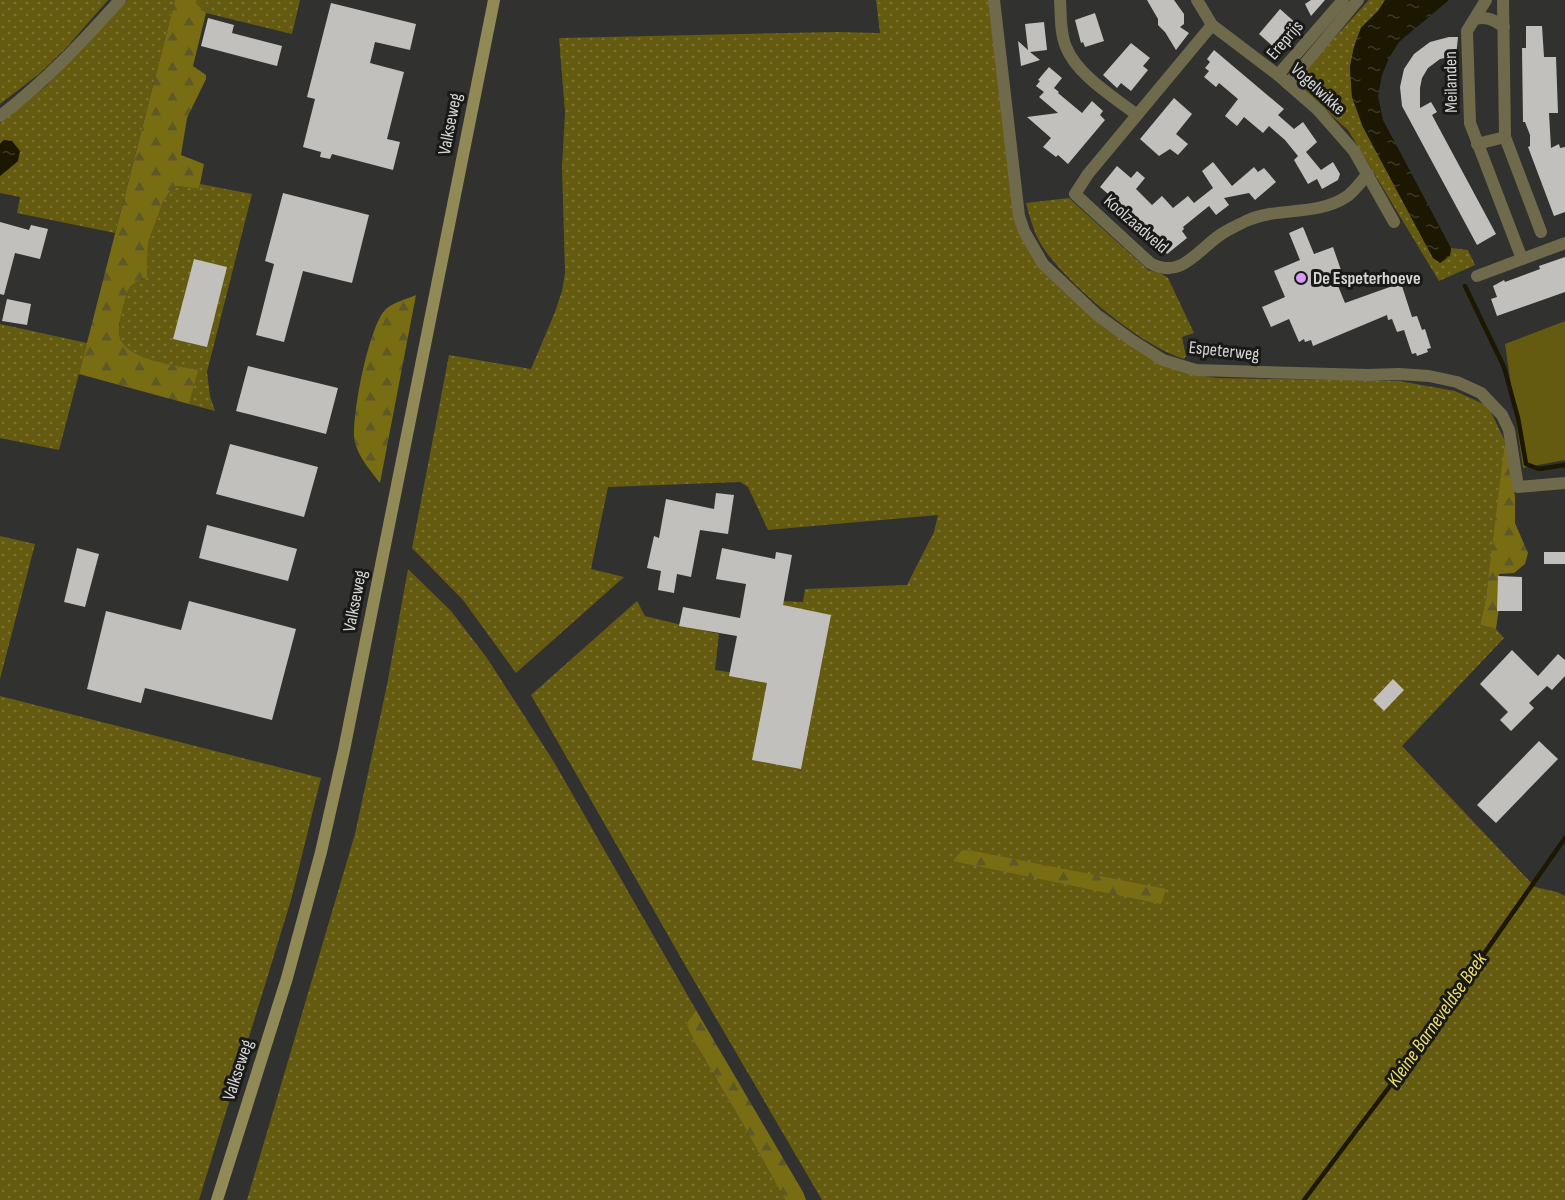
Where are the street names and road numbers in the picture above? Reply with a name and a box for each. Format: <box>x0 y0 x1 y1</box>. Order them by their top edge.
street label: Ereprijs <box>1262 16 1308 64</box>
street label: Meilanden <box>1440 51 1462 113</box>
street label: Vogelwikke <box>1286 59 1350 119</box>
street label: Valkseweg <box>434 91 466 157</box>
street label: Koolzaadveld <box>1099 190 1173 258</box>
street label: Espeterweg <box>1188 337 1260 365</box>
street label: Valkseweg <box>339 568 371 634</box>
street label: Valkseweg <box>218 1037 258 1103</box>

